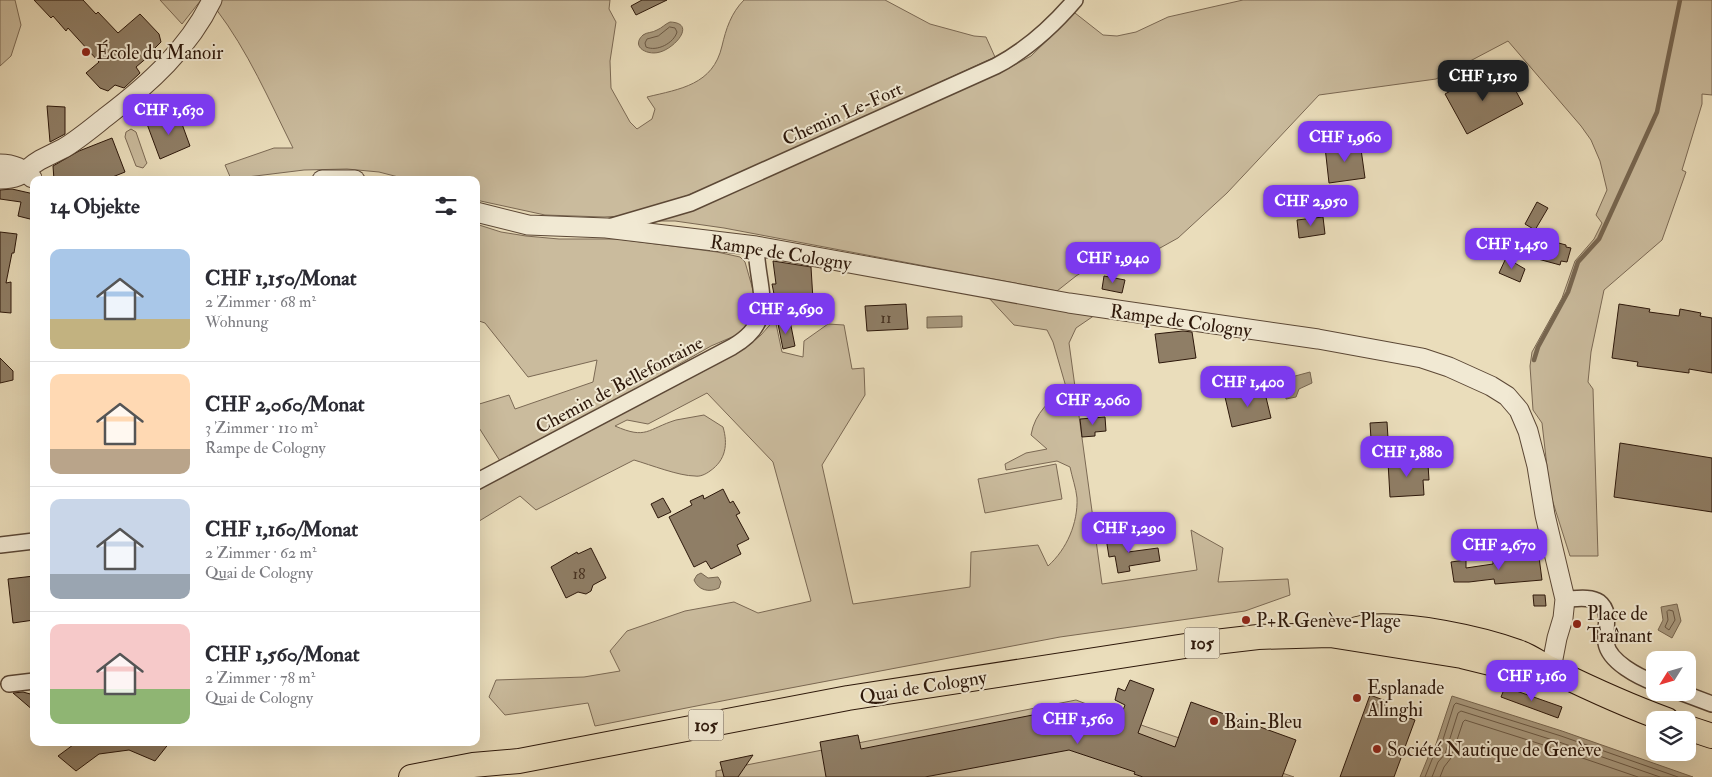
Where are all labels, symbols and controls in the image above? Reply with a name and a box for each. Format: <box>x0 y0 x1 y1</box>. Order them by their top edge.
place label: École du Manoir <box>96 39 223 65</box>
marker: École du Manoir <box>80 46 92 58</box>
pin: CHF 1,150 <box>1426 59 1540 102</box>
text: CHF 1,150 <box>1449 66 1517 86</box>
street label: Chemin Le-Fort <box>779 77 906 151</box>
pin: CHF 1,630 <box>112 94 226 136</box>
text: CHF 1,630 <box>134 100 204 120</box>
pin: CHF 1,960 <box>1288 120 1402 163</box>
text: CHF 1,960 <box>1309 127 1381 147</box>
pin: CHF 2,950 <box>1254 184 1368 227</box>
text: CHF 2,950 <box>1274 191 1348 211</box>
icon: filters <box>432 192 460 220</box>
text: 14 Objekte <box>50 193 140 220</box>
pin: CHF 1,450 <box>1455 228 1569 270</box>
street label: Rampe de Cologny <box>708 230 854 277</box>
text: CHF 1,450 <box>1476 234 1548 254</box>
pin: CHF 1,940 <box>1056 242 1170 284</box>
text: CHF 1,940 <box>1077 248 1149 268</box>
text: CHF 1,150/Monat <box>205 265 357 292</box>
icon: home <box>90 269 150 329</box>
text: 2 Zimmer · 68 m² <box>205 292 316 312</box>
pin: CHF 2,690 <box>729 292 843 335</box>
text: CHF 2,690 <box>749 299 823 319</box>
street label: Rampe de Cologny <box>1108 299 1254 344</box>
house number: 11 <box>880 308 892 328</box>
text: Wohnung <box>205 312 268 332</box>
street label: Chemin de Bellefontaine <box>532 331 707 439</box>
pin: CHF 1,400 <box>1191 366 1305 408</box>
text: CHF 1,400 <box>1211 372 1285 392</box>
pin: CHF 2,060 <box>1036 384 1150 426</box>
text: CHF 2,060 <box>1056 390 1130 410</box>
text: CHF 2,060/Monat <box>205 391 365 418</box>
icon: home <box>90 394 150 454</box>
text: 3 Zimmer · 110 m² <box>205 418 318 438</box>
pin: CHF 1,880 <box>1350 436 1464 478</box>
text: Rampe de Cologny <box>205 438 326 458</box>
text: CHF 1,880 <box>1372 442 1442 462</box>
pin: CHF 1,290 <box>1072 512 1186 554</box>
text: CHF 1,160/Monat <box>205 516 358 543</box>
text: CHF 1,290 <box>1093 518 1165 538</box>
icon: home <box>90 519 150 579</box>
pin: CHF 2,670 <box>1442 528 1556 571</box>
text: CHF 2,670 <box>1462 535 1536 555</box>
text: 2 Zimmer · 62 m² <box>205 543 317 563</box>
text: Quai de Cologny <box>205 563 313 583</box>
house number: 18 <box>572 564 586 584</box>
place label: Place de Traînant <box>1587 602 1652 648</box>
place label: P+R Genève-Plage <box>1256 609 1401 633</box>
marker: P+R Genève-Plage <box>1240 614 1252 626</box>
marker: Place de Traînant <box>1571 618 1583 630</box>
road number: 105 <box>1184 628 1220 658</box>
text: CHF 1,560/Monat <box>205 641 360 668</box>
icon: home <box>90 644 150 704</box>
north arrow <box>1646 651 1696 701</box>
map controls <box>1646 651 1696 761</box>
pin: CHF 1,160 <box>1475 660 1589 702</box>
street label: Quai de Cologny <box>858 665 989 709</box>
text: CHF 1,160 <box>1497 666 1567 686</box>
text: 2 Zimmer · 78 m² <box>205 668 315 688</box>
place label: Esplanade Alinghi <box>1366 676 1444 722</box>
text: Quai de Cologny <box>205 688 313 708</box>
marker: Esplanade Alinghi <box>1351 692 1363 704</box>
pin: CHF 1,560 <box>1021 702 1135 745</box>
text: CHF 1,560 <box>1043 709 1113 729</box>
road number: 105 <box>688 710 724 740</box>
place label: Bain-Bleu <box>1224 710 1302 734</box>
button: layers <box>1646 711 1696 761</box>
marker: Bain-Bleu <box>1208 715 1220 727</box>
place label: Société Nautique de Genève <box>1387 738 1601 762</box>
marker: Société Nautique de Genève <box>1371 743 1383 755</box>

